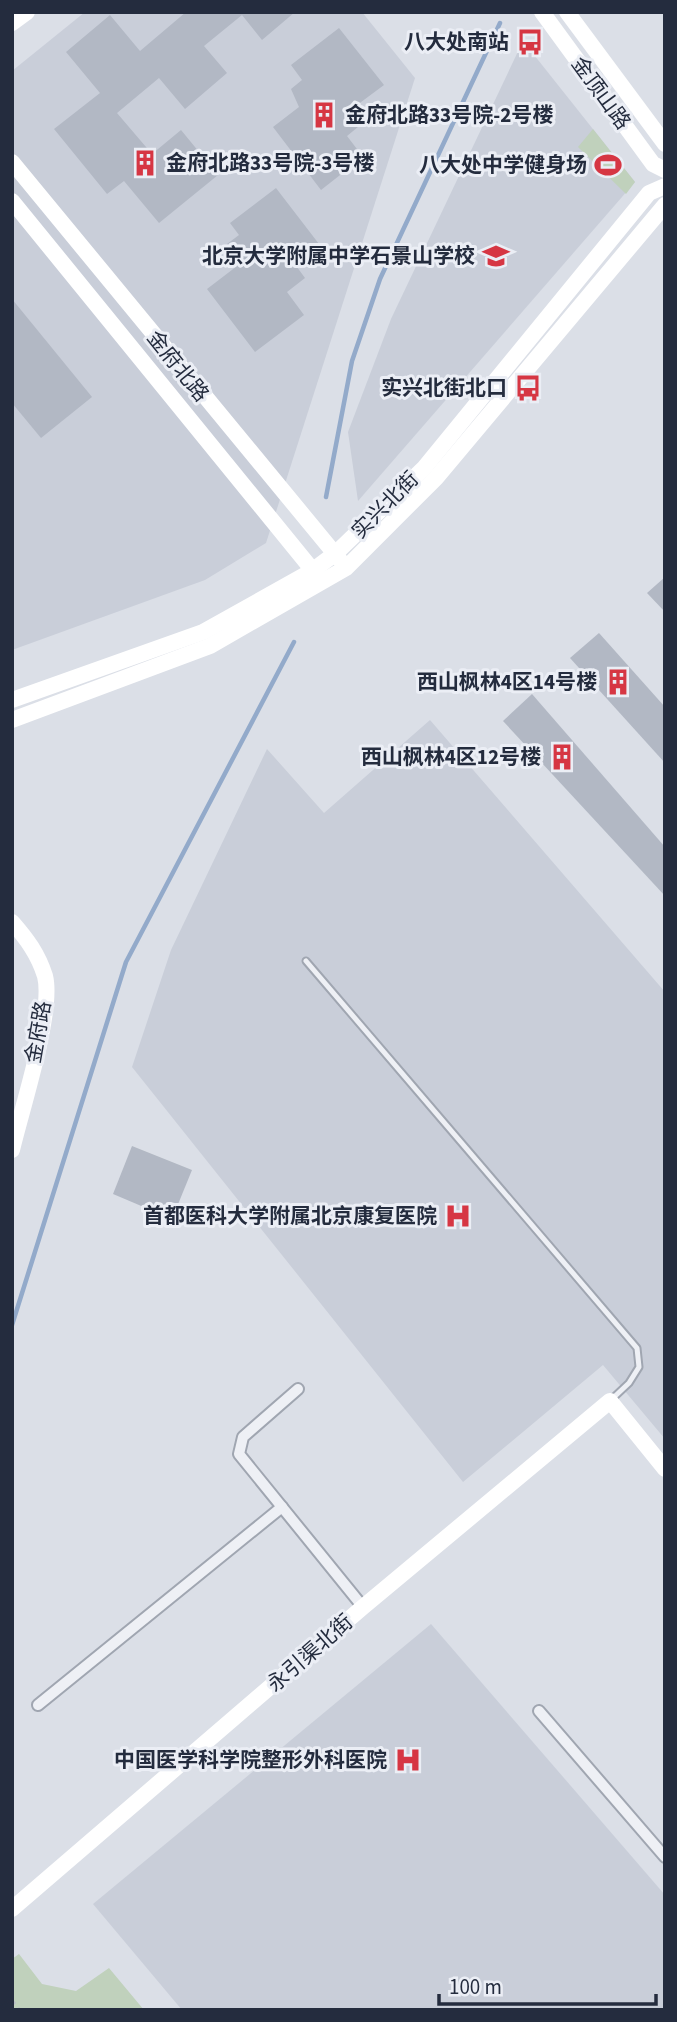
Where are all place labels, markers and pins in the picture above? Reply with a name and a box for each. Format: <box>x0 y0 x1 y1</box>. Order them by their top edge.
place label: 八大处南站 <box>404 27 509 57</box>
bus stop icon: 八大处南站 <box>515 27 545 57</box>
building icon: 金府北路33号院-2号楼 <box>309 100 339 130</box>
place label: 金府北路33号院-2号楼 <box>345 100 553 130</box>
building icon: 金府北路33号院-3号楼 <box>130 148 160 178</box>
place label: 金府北路33号院-3号楼 <box>166 148 374 178</box>
place label: 八大处中学健身场 <box>419 150 587 180</box>
sports icon: 八大处中学健身场 <box>593 150 623 180</box>
place label: 北京大学附属中学石景山学校 <box>202 241 475 271</box>
school or university icon: 北京大学附属中学石景山学校 <box>481 241 511 271</box>
place label: 实兴北街北口 <box>381 373 507 403</box>
bus stop icon: 实兴北街北口 <box>513 373 543 403</box>
place label: 西山枫林4区14号楼 <box>417 667 597 697</box>
building icon: 西山枫林4区14号楼 <box>603 667 633 697</box>
place label: 西山枫林4区12号楼 <box>361 742 541 772</box>
building icon: 西山枫林4区12号楼 <box>547 742 577 772</box>
place label: 首都医科大学附属北京康复医院 <box>143 1201 437 1231</box>
hospital icon: 首都医科大学附属北京康复医院 <box>443 1201 473 1231</box>
place label: 中国医学科学院整形外科医院 <box>114 1745 387 1775</box>
hospital icon: 中国医学科学院整形外科医院 <box>393 1745 423 1775</box>

